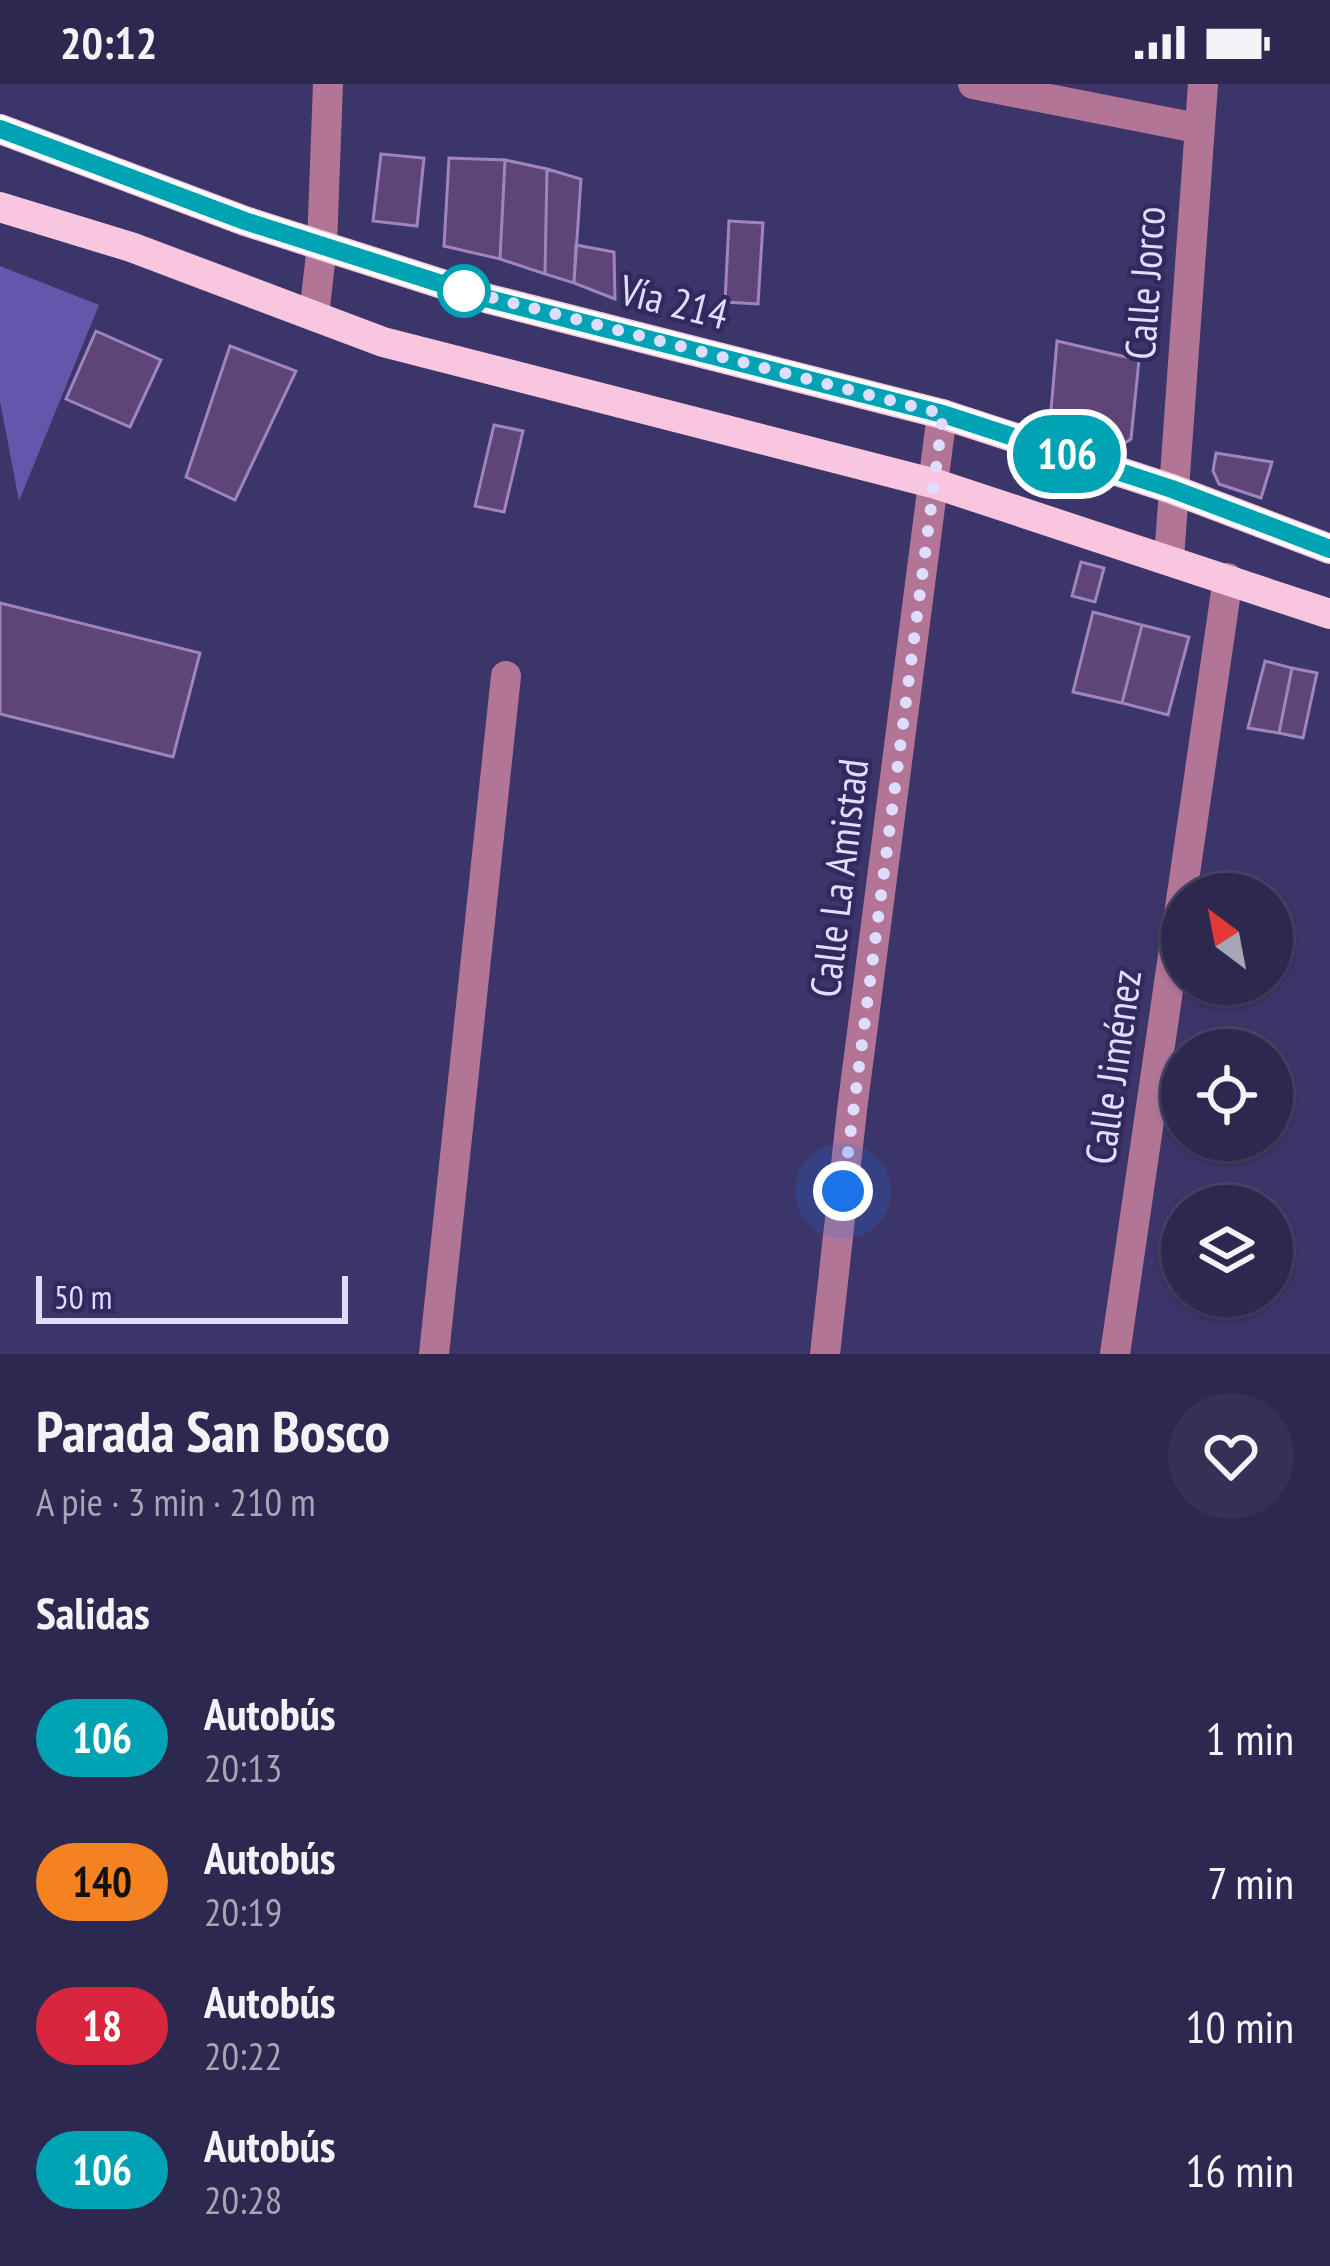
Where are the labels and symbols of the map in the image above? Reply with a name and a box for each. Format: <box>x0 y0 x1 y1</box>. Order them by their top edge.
street label: Calle Jorco <box>1112 204 1177 361</box>
street label: Vía 214 <box>613 261 734 341</box>
unlabelled marker <box>439 266 489 316</box>
line badge: 106 <box>998 415 1136 493</box>
street label: Calle La Amistad <box>797 756 880 1000</box>
north arrow <box>1161 873 1293 1005</box>
street label: Calle Jiménez <box>1072 966 1153 1168</box>
your location <box>813 1161 873 1221</box>
scale bar <box>36 1270 348 1323</box>

